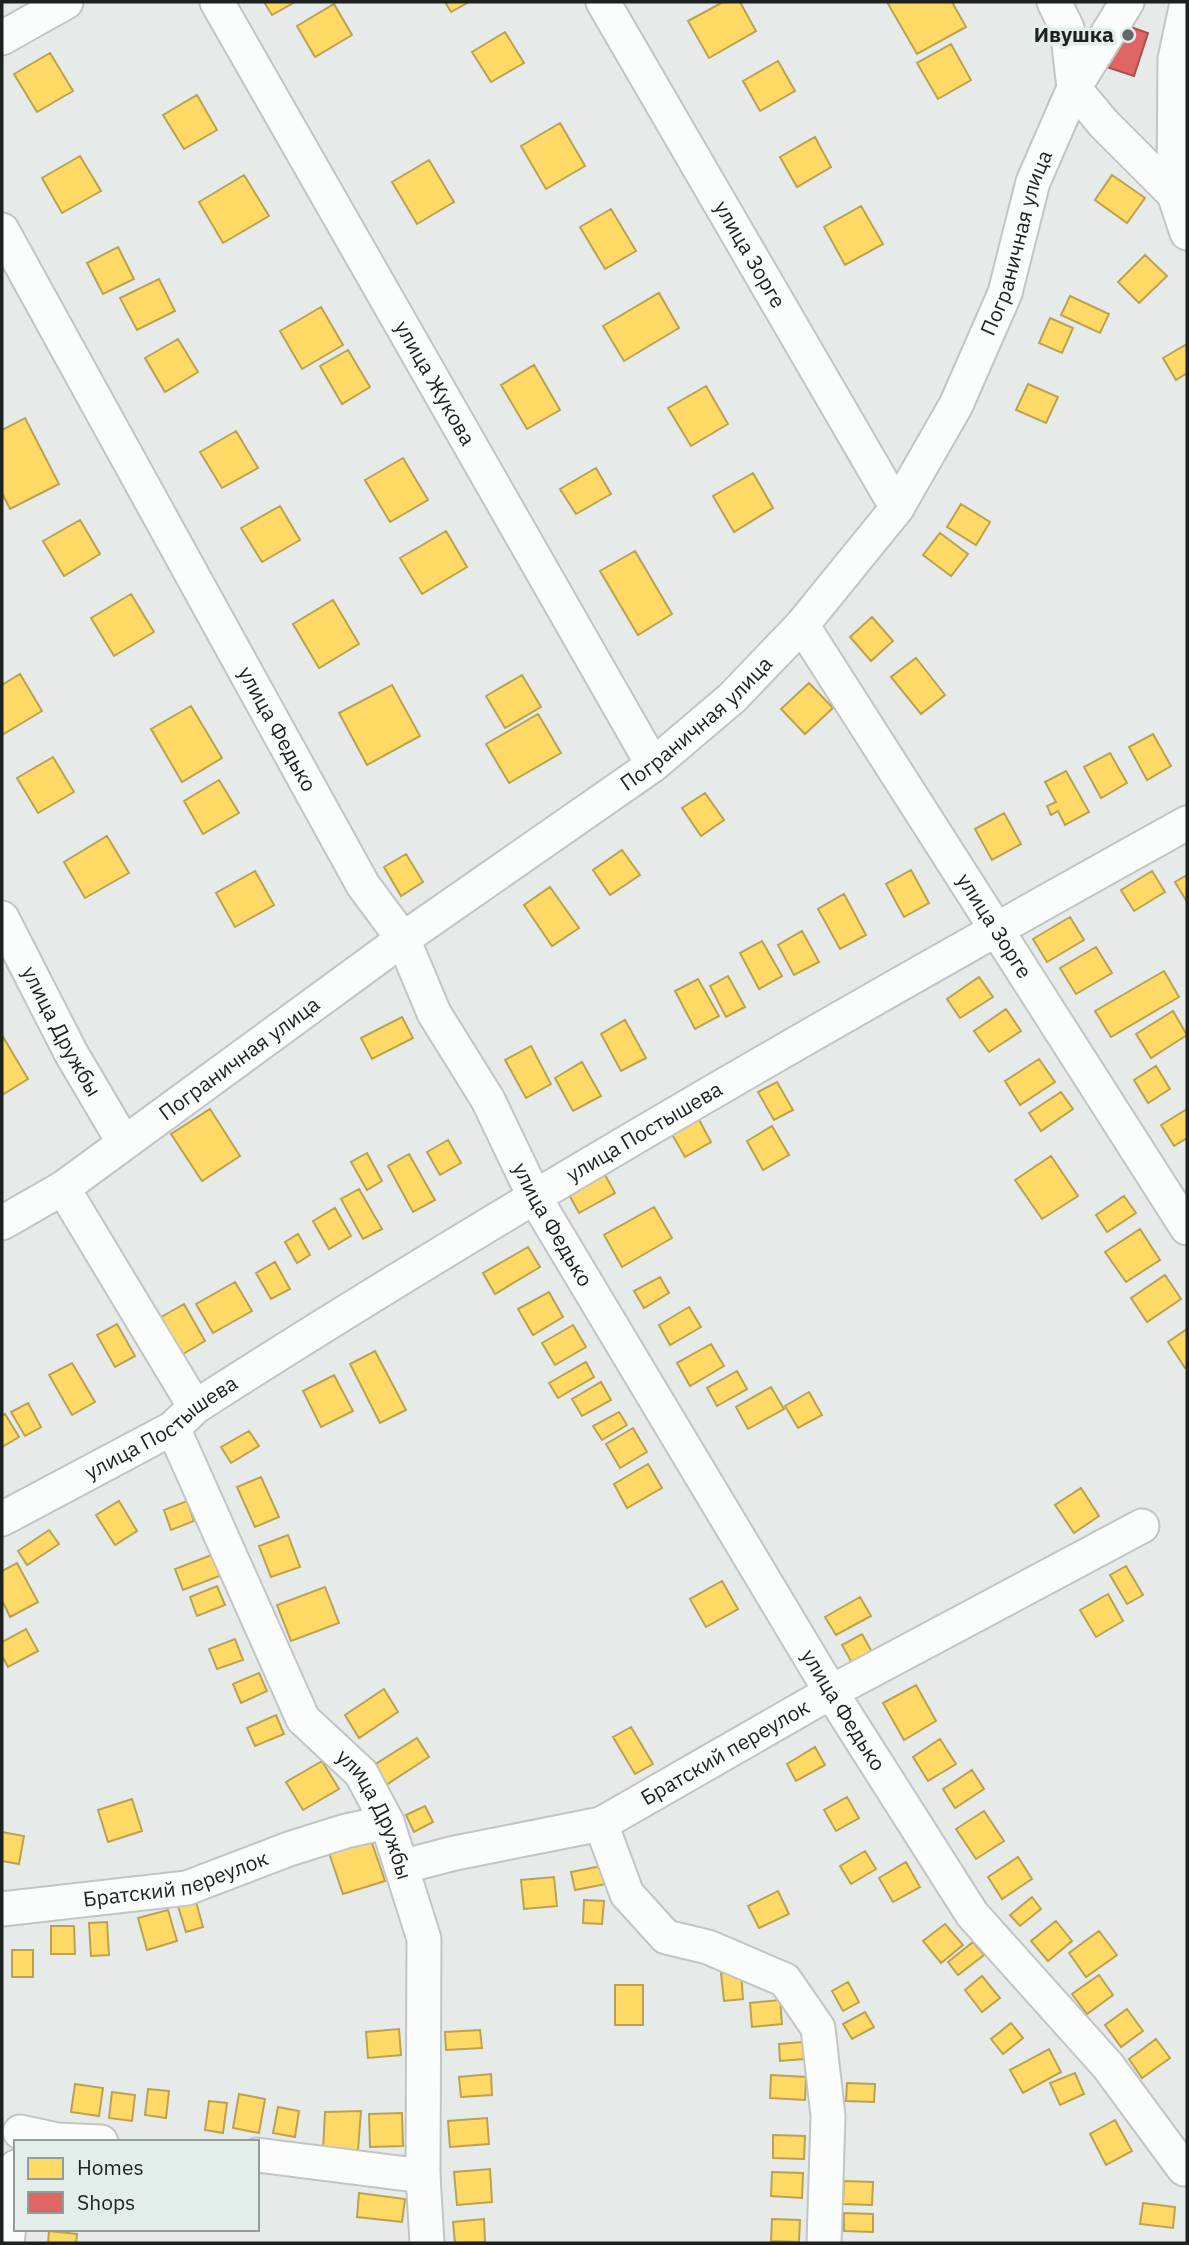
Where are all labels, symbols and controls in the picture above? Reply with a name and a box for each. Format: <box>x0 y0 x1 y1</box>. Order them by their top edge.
place label: Ивушка <box>1034 20 1114 48</box>
marker: Ивушка <box>1120 27 1136 43</box>
street label: Пограничная улица <box>973 146 1058 340</box>
street label: улица Зорге <box>708 195 793 313</box>
street label: улица Жукова <box>389 315 482 450</box>
street label: Пограничная улица <box>614 650 778 797</box>
street label: улица Федько <box>232 661 324 796</box>
street label: улица Зорге <box>951 867 1039 983</box>
street label: улица Дружбы <box>16 961 109 1101</box>
street label: Пограничная улица <box>153 990 325 1126</box>
street label: улица Постышева <box>561 1074 727 1188</box>
street label: улица Федько <box>507 1157 600 1291</box>
street label: улица Постышева <box>80 1368 243 1485</box>
street label: улица Федько <box>795 1643 893 1776</box>
street label: Братский переулок <box>635 1692 814 1811</box>
street label: улица Дружбы <box>331 1742 419 1883</box>
street label: Братский переулок <box>82 1843 272 1913</box>
legend <box>14 2140 259 2231</box>
text: Homes <box>77 2153 144 2181</box>
text: Shops <box>77 2188 135 2216</box>

